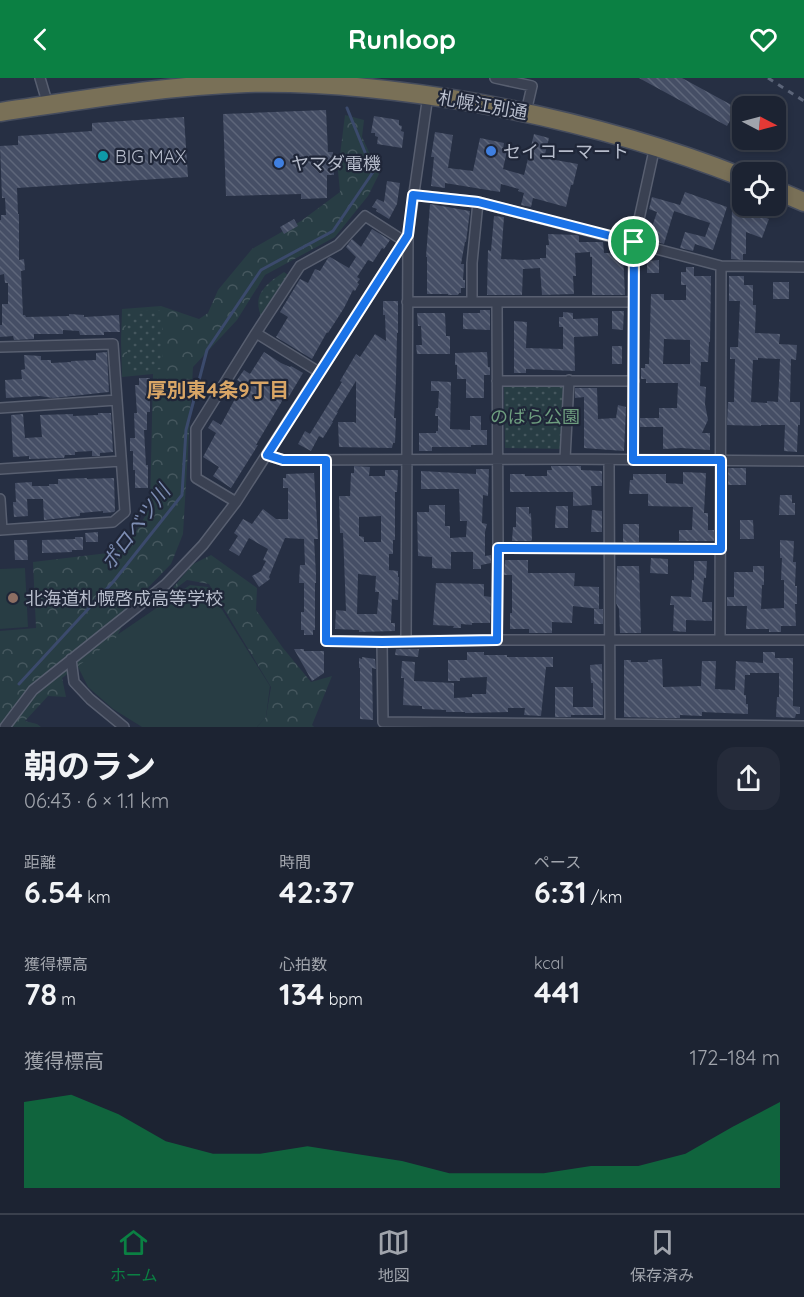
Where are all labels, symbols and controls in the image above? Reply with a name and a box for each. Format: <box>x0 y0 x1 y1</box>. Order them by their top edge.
text: Runloop <box>348 22 456 56</box>
icon: back <box>24 23 57 56</box>
icon: heart <box>747 23 780 56</box>
street label: 札幌江別通 <box>437 86 529 124</box>
north arrow <box>732 96 786 150</box>
map controls <box>732 96 786 216</box>
place label: セイコーマート <box>503 140 629 163</box>
marker: セイコーマート <box>484 144 498 158</box>
place label: BIG MAX <box>115 145 186 168</box>
marker: BIG MAX <box>96 149 110 163</box>
place label: ヤマダ電機 <box>291 152 381 175</box>
marker: ヤマダ電機 <box>272 156 286 170</box>
button: locate <box>732 162 786 216</box>
pin <box>608 216 659 267</box>
icon: arrive <box>617 225 650 258</box>
district label: 厚別東4条9丁目 <box>146 377 290 402</box>
park label: のばら公園 <box>490 405 580 428</box>
water label: ポロベツ川 <box>95 478 176 574</box>
place label: 北海道札幌啓成高等学校 <box>25 587 223 610</box>
marker: 北海道札幌啓成高等学校 <box>6 591 20 605</box>
text: 朝のラン <box>24 745 156 786</box>
button: share <box>717 747 780 810</box>
text: 06:43 · 6 × 1.1 km <box>24 788 169 813</box>
text: 距離 <box>24 852 56 872</box>
text: 時間 <box>279 852 311 872</box>
text: ペース <box>534 852 581 872</box>
text: 6.54 <box>24 873 83 911</box>
text: 42:37 <box>279 873 354 911</box>
text: 6:31 <box>534 873 587 911</box>
text: km <box>83 887 111 907</box>
text: /km <box>587 887 622 907</box>
text: kcal <box>534 953 564 973</box>
text: 獲得標高 <box>24 954 88 974</box>
text: 心拍数 <box>279 954 327 974</box>
text: 441 <box>534 973 580 1011</box>
text: 78 <box>24 975 57 1013</box>
text: 134 <box>279 975 324 1013</box>
text: m <box>57 989 76 1009</box>
text: bpm <box>324 989 363 1009</box>
text: 172–184 m <box>690 1045 780 1070</box>
text: 獲得標高 <box>24 1048 104 1073</box>
tab: ホーム <box>110 1226 157 1286</box>
tab: 地図 <box>377 1226 410 1286</box>
tab: 保存済み <box>630 1226 694 1286</box>

